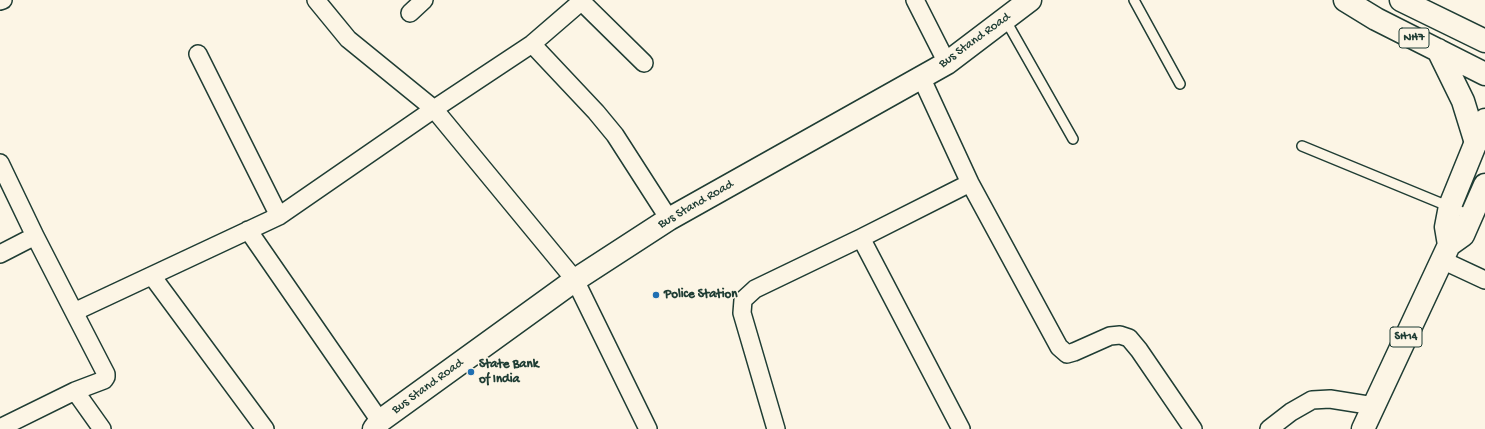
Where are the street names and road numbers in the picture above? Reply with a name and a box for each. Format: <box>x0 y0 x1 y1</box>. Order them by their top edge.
street label: Bus Stand Road <box>936 10 1014 72</box>
road number: NH7 <box>1399 28 1429 48</box>
street label: Bus Stand Road <box>656 177 736 233</box>
road number: SH14 <box>1390 327 1422 347</box>
street label: Bus Stand Road <box>389 356 467 418</box>

